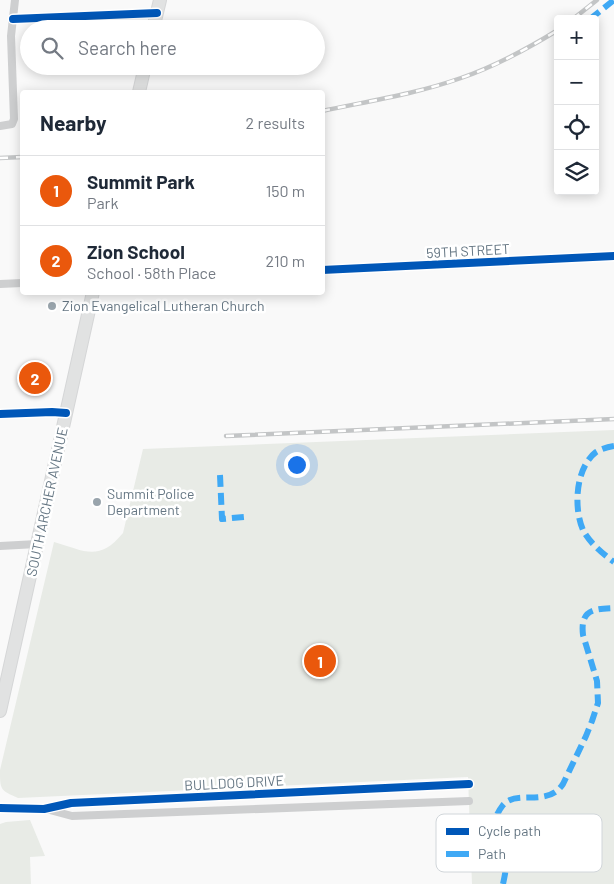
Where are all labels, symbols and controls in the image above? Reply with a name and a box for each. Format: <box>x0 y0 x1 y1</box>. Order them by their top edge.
map controls <box>554 15 599 195</box>
button: + <box>554 15 599 60</box>
search box <box>20 20 325 75</box>
icon: search <box>38 34 66 62</box>
text: Search here <box>78 36 177 59</box>
button: − <box>554 60 599 105</box>
button: locate <box>554 105 599 150</box>
text: Nearby <box>40 110 106 135</box>
text: 2 results <box>246 113 305 132</box>
button: layers <box>554 150 599 195</box>
text: Summit Park <box>87 170 195 193</box>
text: 1 <box>53 181 59 200</box>
text: 150 m <box>266 181 305 200</box>
text: Park <box>87 193 118 212</box>
text: Zion School <box>87 240 185 263</box>
street label: 59TH STREET <box>426 240 510 261</box>
text: 2 <box>52 251 60 270</box>
text: 210 m <box>266 251 305 270</box>
text: School · 58th Place <box>87 263 216 282</box>
place label: Zion Evangelical Lutheran Church <box>62 297 265 314</box>
marker: Zion Evangelical Lutheran Church <box>46 300 58 312</box>
pin: 2 <box>19 359 51 397</box>
street label: SOUTH ARCHER AVENUE <box>22 426 71 578</box>
your location <box>284 452 310 478</box>
place label: Summit Police Department <box>107 485 194 518</box>
marker: Summit Police Department <box>91 496 103 508</box>
pin: 1 <box>304 642 336 680</box>
street label: BULLDOG DRIVE <box>184 771 284 794</box>
legend <box>436 814 602 872</box>
text: Cycle path <box>478 822 541 839</box>
text: Path <box>478 845 506 862</box>

